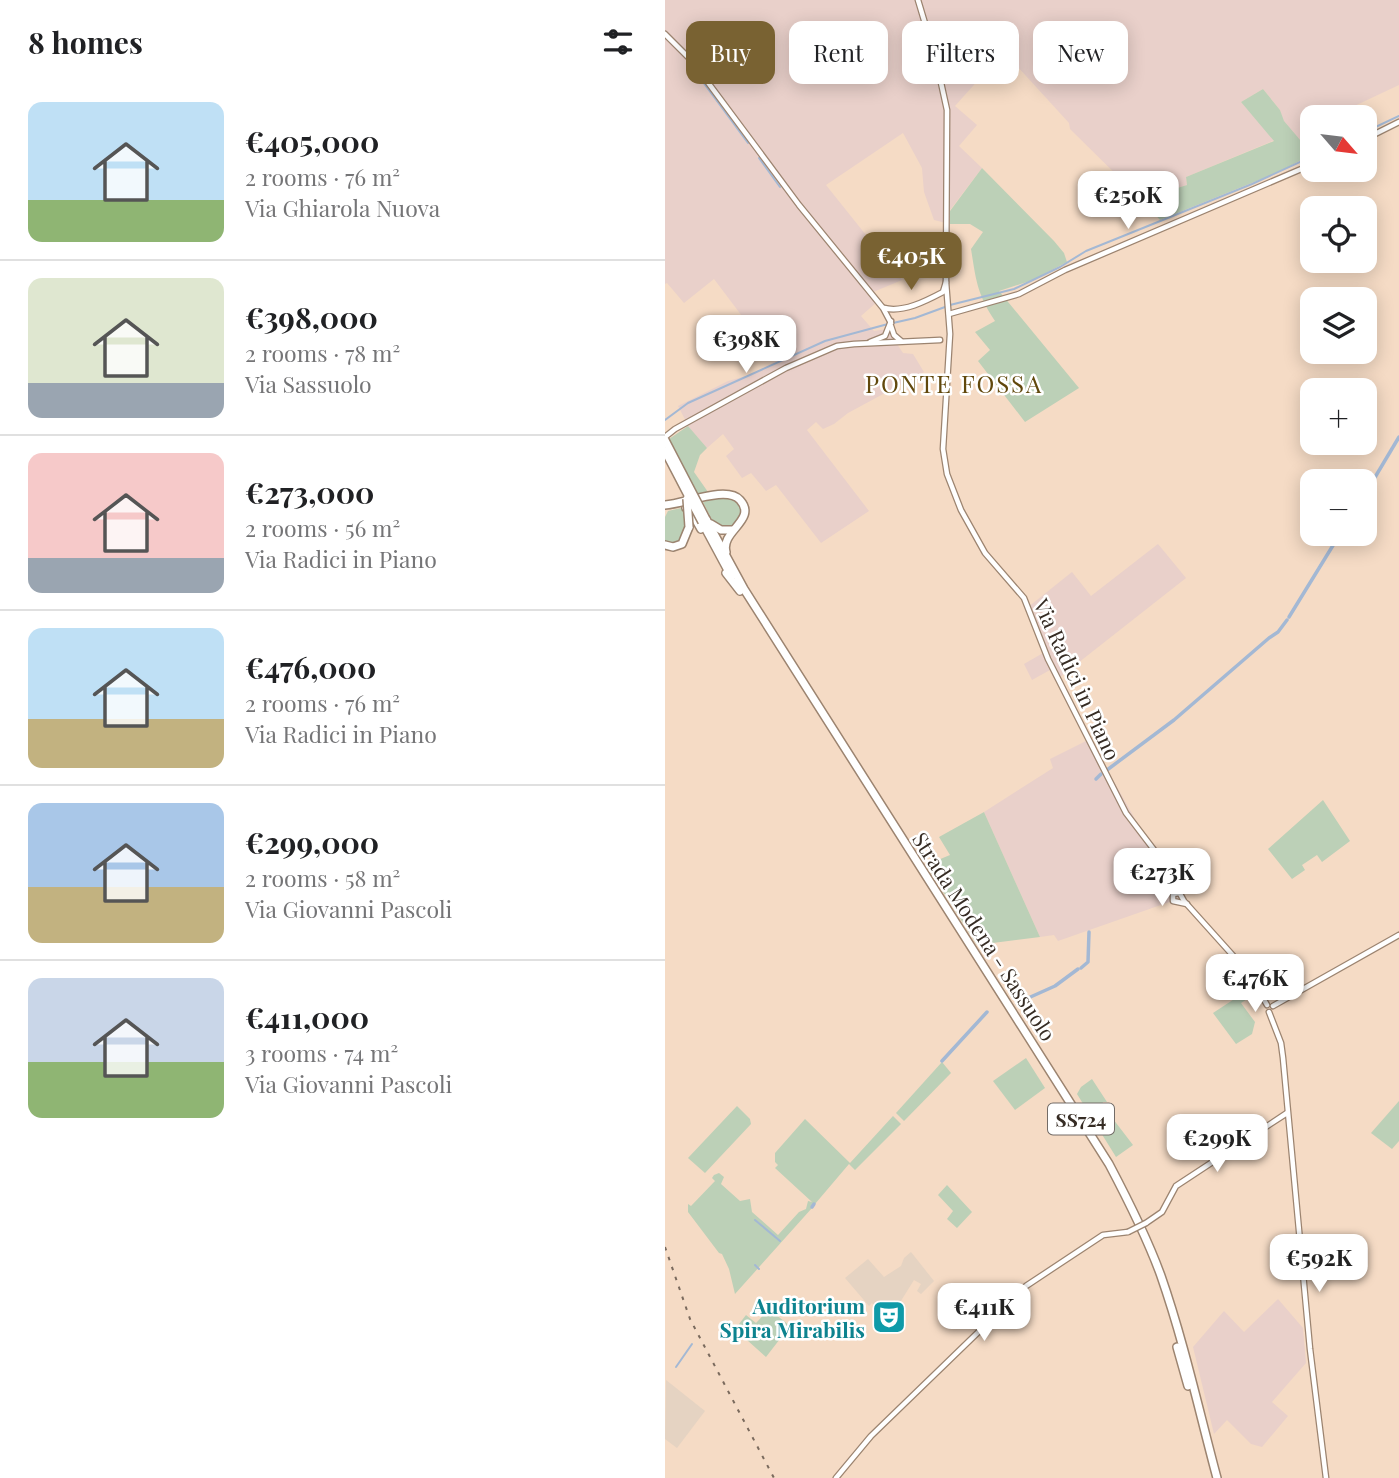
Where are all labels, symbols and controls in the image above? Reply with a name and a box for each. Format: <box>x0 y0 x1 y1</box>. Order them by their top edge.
chip: Buy <box>686 21 775 84</box>
chip: Rent <box>789 21 888 84</box>
chip: Filters <box>902 21 1019 84</box>
chip: New <box>1033 21 1128 84</box>
text: 8 homes <box>28 22 143 62</box>
icon: filters <box>599 23 637 61</box>
north arrow <box>1300 105 1377 182</box>
map controls <box>1300 105 1377 546</box>
text: €405,000 <box>245 121 379 161</box>
icon: home <box>84 130 168 214</box>
text: 2 rooms · 76 m² <box>245 161 400 192</box>
pin: €250K <box>1079 172 1177 231</box>
text: €250K <box>1094 178 1162 209</box>
text: Via Ghiarola Nuova <box>245 192 440 223</box>
button: locate <box>1300 196 1377 273</box>
pin: €405K <box>862 232 960 292</box>
text: €405K <box>877 239 945 270</box>
button: layers <box>1300 287 1377 364</box>
text: €398,000 <box>245 297 378 337</box>
icon: home <box>84 306 168 390</box>
pin: €398K <box>697 316 795 375</box>
text: €398K <box>712 322 780 353</box>
text: 2 rooms · 78 m² <box>245 337 400 368</box>
district label: PONTE FOSSA <box>865 367 1043 399</box>
text: Via Sassuolo <box>245 368 372 399</box>
button: + <box>1300 378 1377 455</box>
button: − <box>1300 469 1377 546</box>
text: €273,000 <box>245 472 374 512</box>
icon: home <box>84 481 168 565</box>
text: 2 rooms · 56 m² <box>245 512 400 543</box>
text: Via Radici in Piano <box>245 543 437 574</box>
street label: Via Radici in Piano <box>1028 593 1128 764</box>
text: €476,000 <box>245 647 376 687</box>
icon: home <box>84 656 168 740</box>
text: 2 rooms · 76 m² <box>245 687 400 718</box>
text: Via Radici in Piano <box>245 718 437 749</box>
text: €299,000 <box>245 822 379 862</box>
street label: Strada Modena - Sassuolo <box>907 826 1063 1046</box>
icon: home <box>84 831 168 915</box>
pin: €273K <box>1113 848 1211 908</box>
text: €273K <box>1130 855 1194 886</box>
text: 2 rooms · 58 m² <box>245 862 400 893</box>
text: Via Giovanni Pascoli <box>245 893 452 924</box>
pin: €476K <box>1206 954 1304 1014</box>
text: €476K <box>1222 961 1288 992</box>
text: €411,000 <box>245 997 369 1037</box>
icon: home <box>84 1006 168 1090</box>
text: 3 rooms · 74 m² <box>245 1037 398 1068</box>
text: Via Giovanni Pascoli <box>245 1068 452 1099</box>
road number: SS724 <box>1048 1104 1114 1134</box>
pin: €299K <box>1168 1114 1266 1174</box>
text: €299K <box>1183 1121 1251 1152</box>
pin: €592K <box>1270 1234 1368 1294</box>
text: €592K <box>1286 1241 1352 1272</box>
pin: €411K <box>935 1284 1033 1343</box>
text: €411K <box>954 1290 1014 1321</box>
place label: Auditorium Spira Mirabilis <box>720 1291 865 1343</box>
theatre icon: Auditorium Spira Mirabilis <box>870 1298 908 1336</box>

